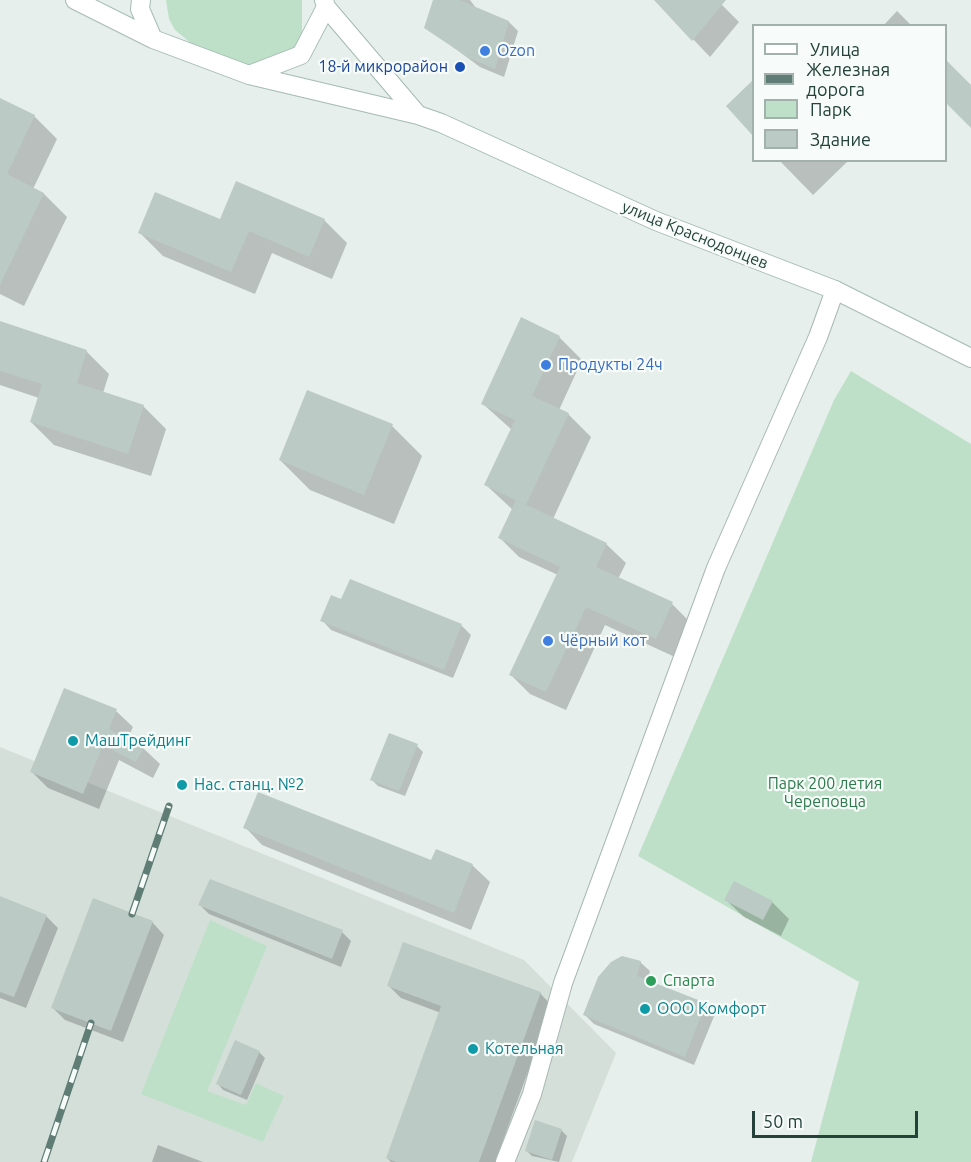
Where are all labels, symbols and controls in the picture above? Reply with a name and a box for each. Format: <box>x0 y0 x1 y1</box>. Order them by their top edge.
legend <box>752 24 947 162</box>
text: Улица <box>810 39 860 59</box>
place label: Ozon <box>497 41 535 61</box>
marker: Ozon <box>478 44 492 58</box>
place label: 18-й микрорайон <box>318 57 448 77</box>
text: Железная дорога <box>806 59 890 99</box>
marker: 18-й микрорайон <box>453 60 467 74</box>
text: Парк <box>810 99 851 119</box>
text: Здание <box>810 129 871 149</box>
street label: улица Краснодонцев <box>619 197 771 273</box>
place label: Продукты 24ч <box>558 355 663 375</box>
marker: Продукты 24ч <box>539 358 553 372</box>
place label: Чёрный кот <box>560 631 647 651</box>
marker: Чёрный кот <box>541 634 555 648</box>
place label: МашТрейдинг <box>85 731 191 751</box>
marker: МашТрейдинг <box>66 734 80 748</box>
park label: Парк 200 летия Череповца <box>768 774 882 812</box>
place label: Нас. станц. №2 <box>194 775 304 795</box>
marker: Нас. станц. №2 <box>175 778 189 792</box>
place label: Спарта <box>663 971 715 991</box>
marker: Спарта <box>644 974 658 988</box>
place label: ООО Комфорт <box>657 999 766 1019</box>
marker: ООО Комфорт <box>638 1002 652 1016</box>
place label: Котельная <box>485 1039 564 1059</box>
marker: Котельная <box>466 1042 480 1056</box>
scale bar <box>755 1099 922 1137</box>
text: 50 m <box>763 1111 803 1131</box>

